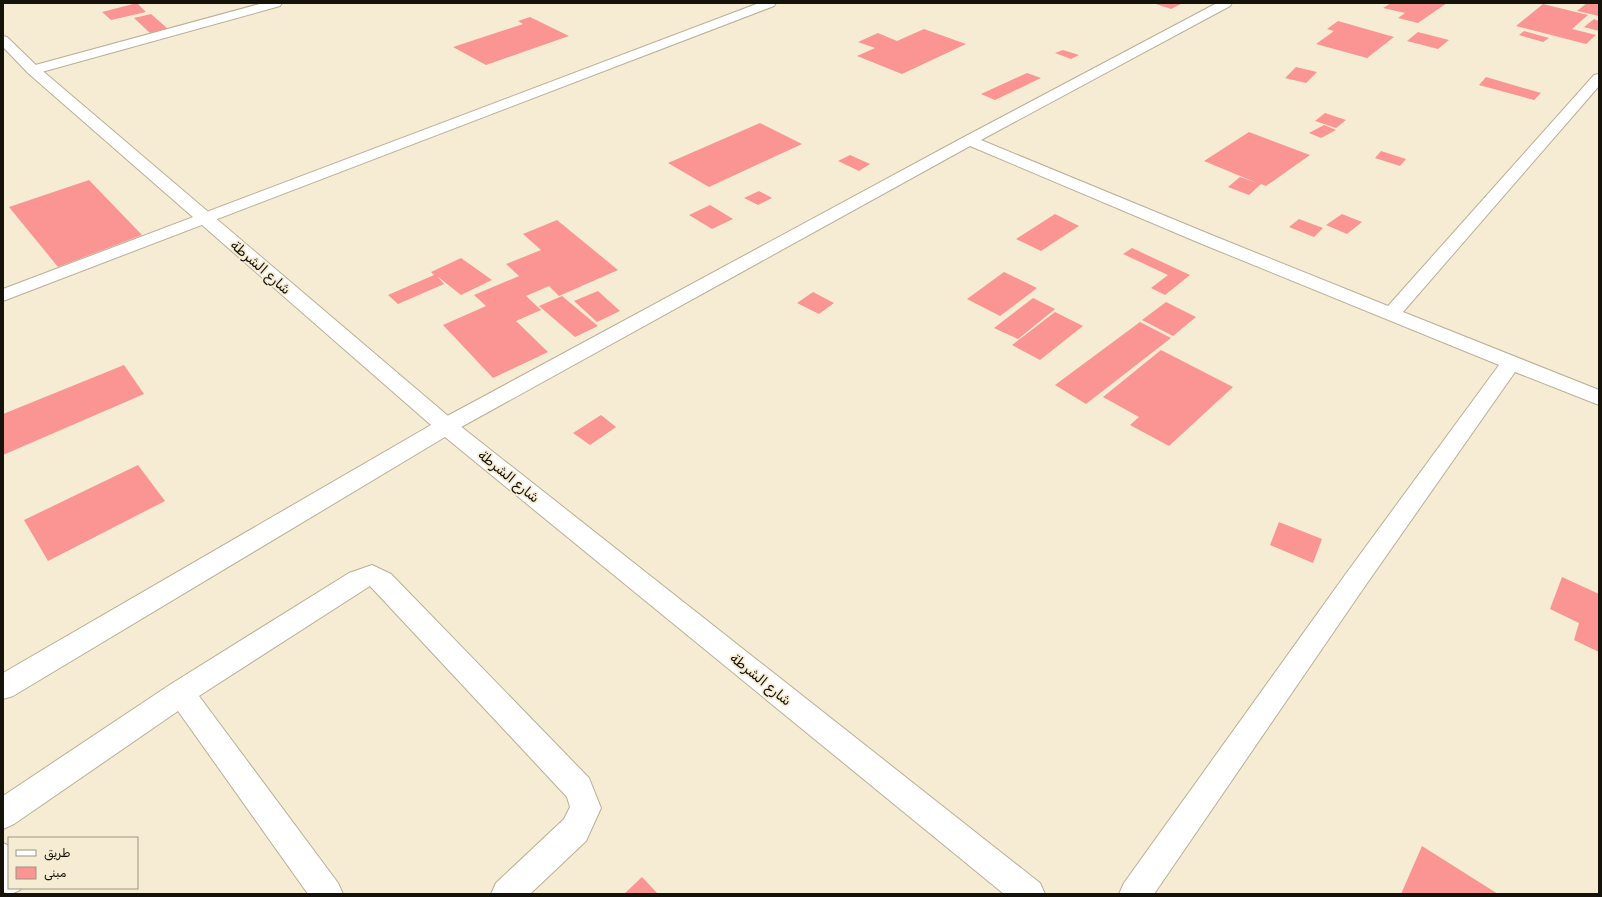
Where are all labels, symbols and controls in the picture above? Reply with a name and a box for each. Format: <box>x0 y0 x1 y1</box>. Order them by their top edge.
street label: شارع الشرطة <box>226 237 294 300</box>
street label: شارع الشرطة <box>473 446 543 508</box>
street label: شارع الشرطة <box>725 649 795 711</box>
legend <box>8 837 138 889</box>
text: طريق <box>44 846 70 861</box>
text: مبنى <box>44 866 67 881</box>

